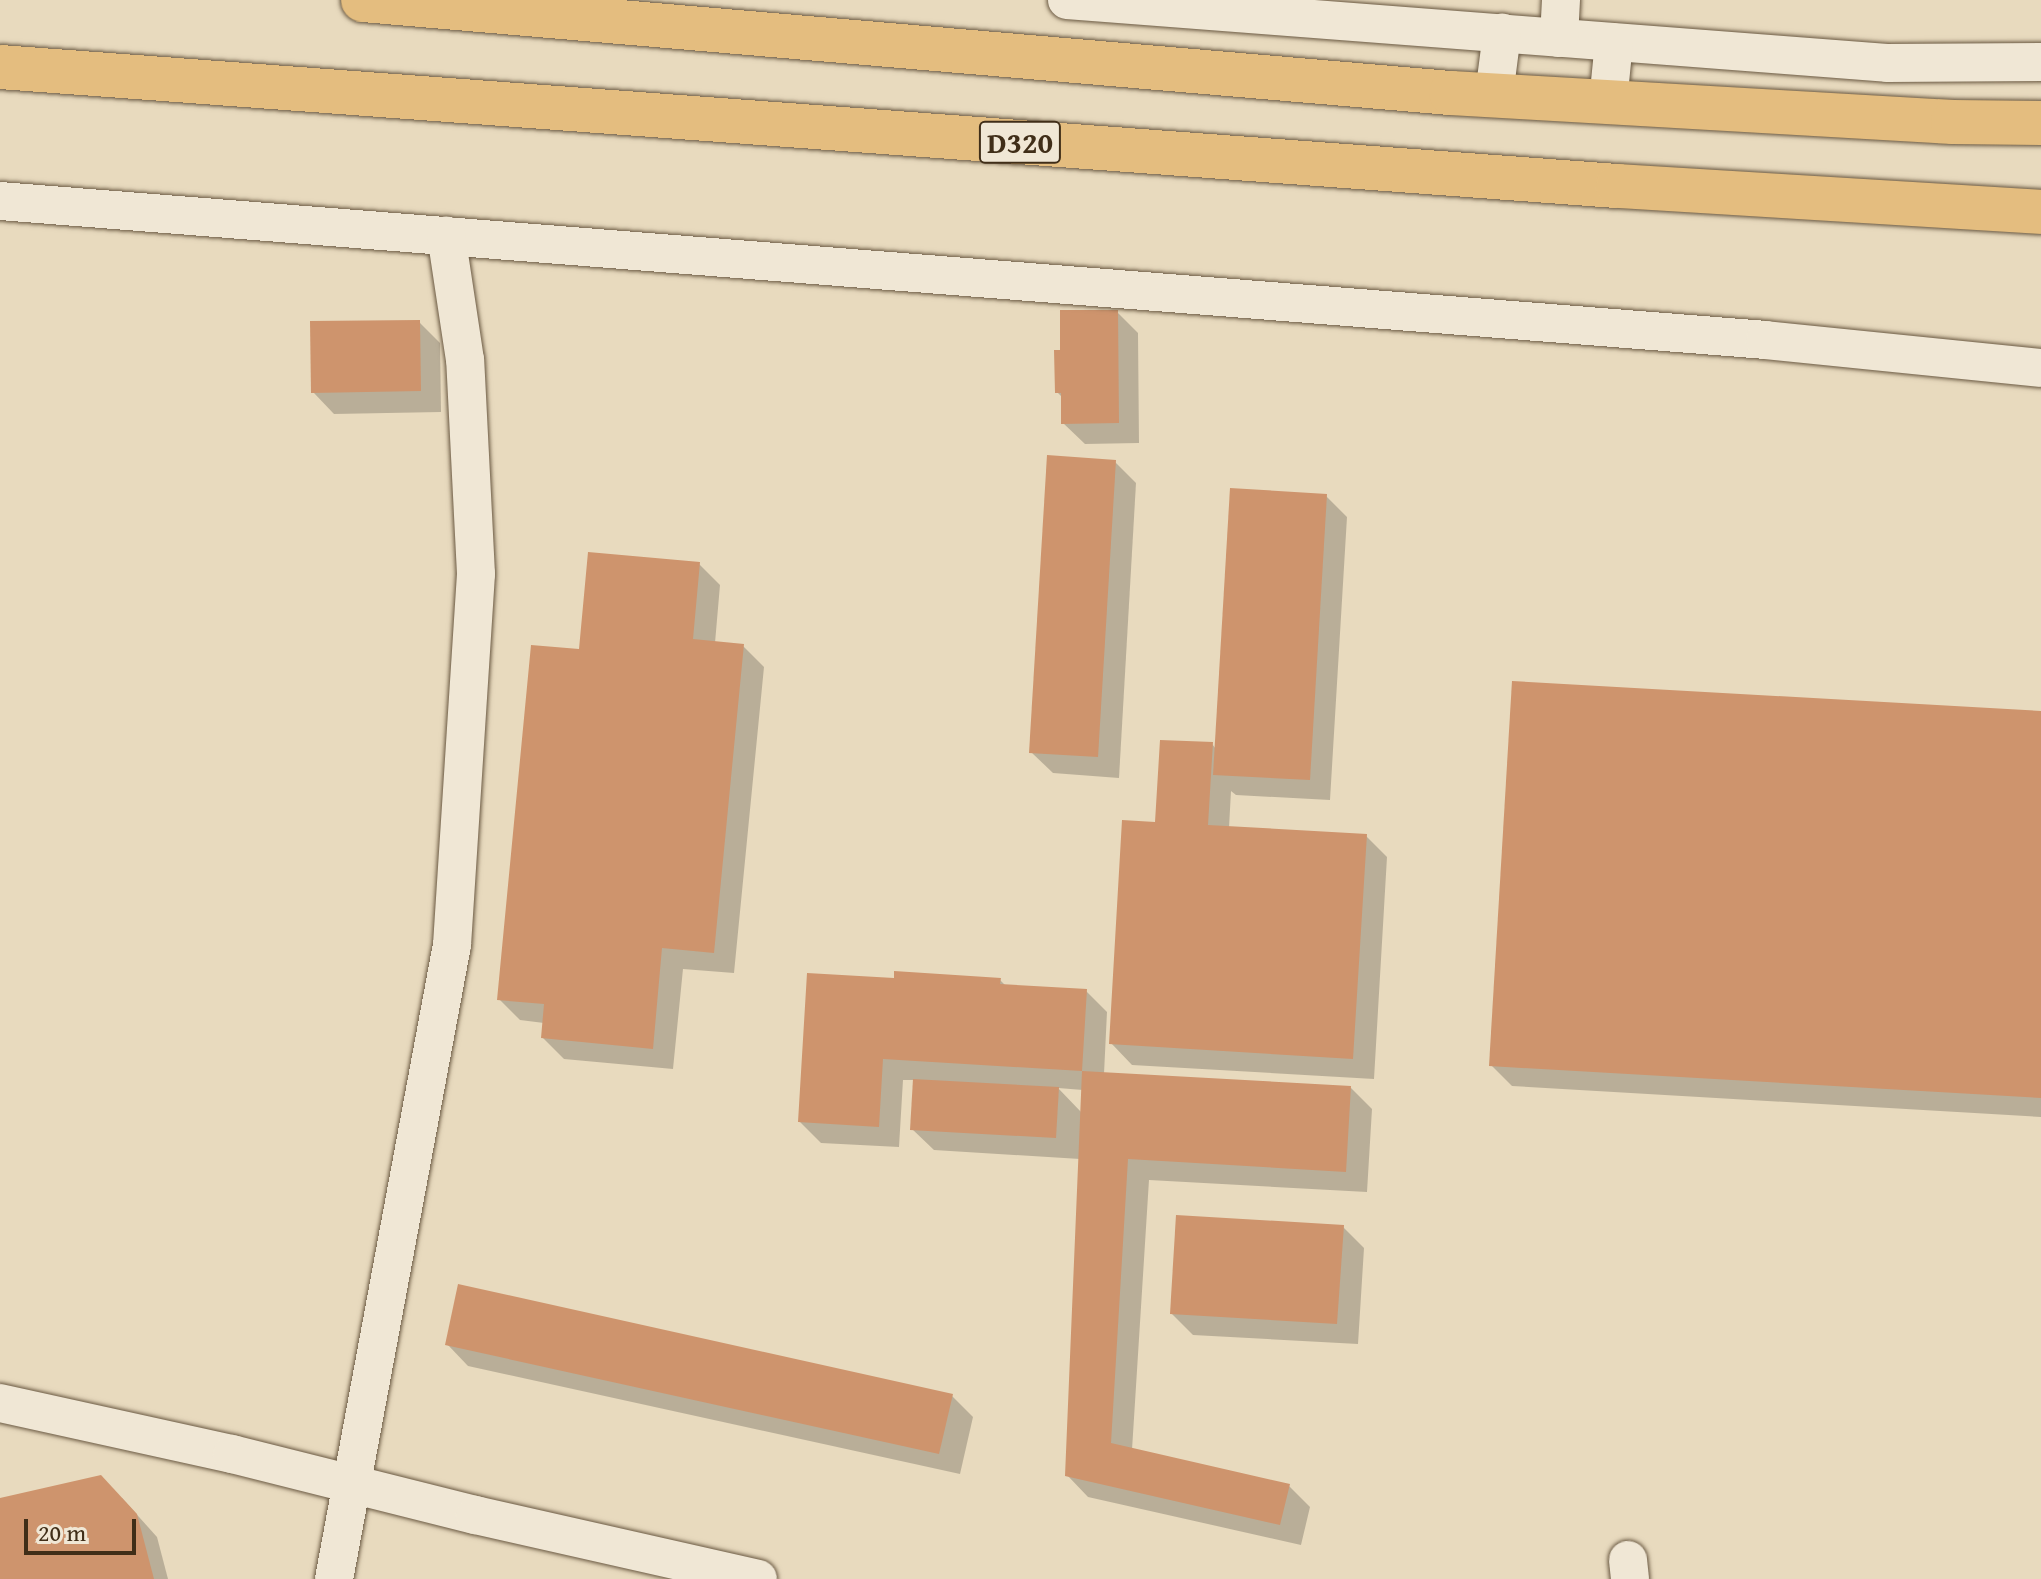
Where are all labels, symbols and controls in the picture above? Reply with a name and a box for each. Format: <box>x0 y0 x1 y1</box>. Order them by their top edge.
road number: D320 <box>978 116 1062 168</box>
scale bar <box>28 1503 140 1553</box>
text: 20 m <box>38 1515 86 1550</box>

